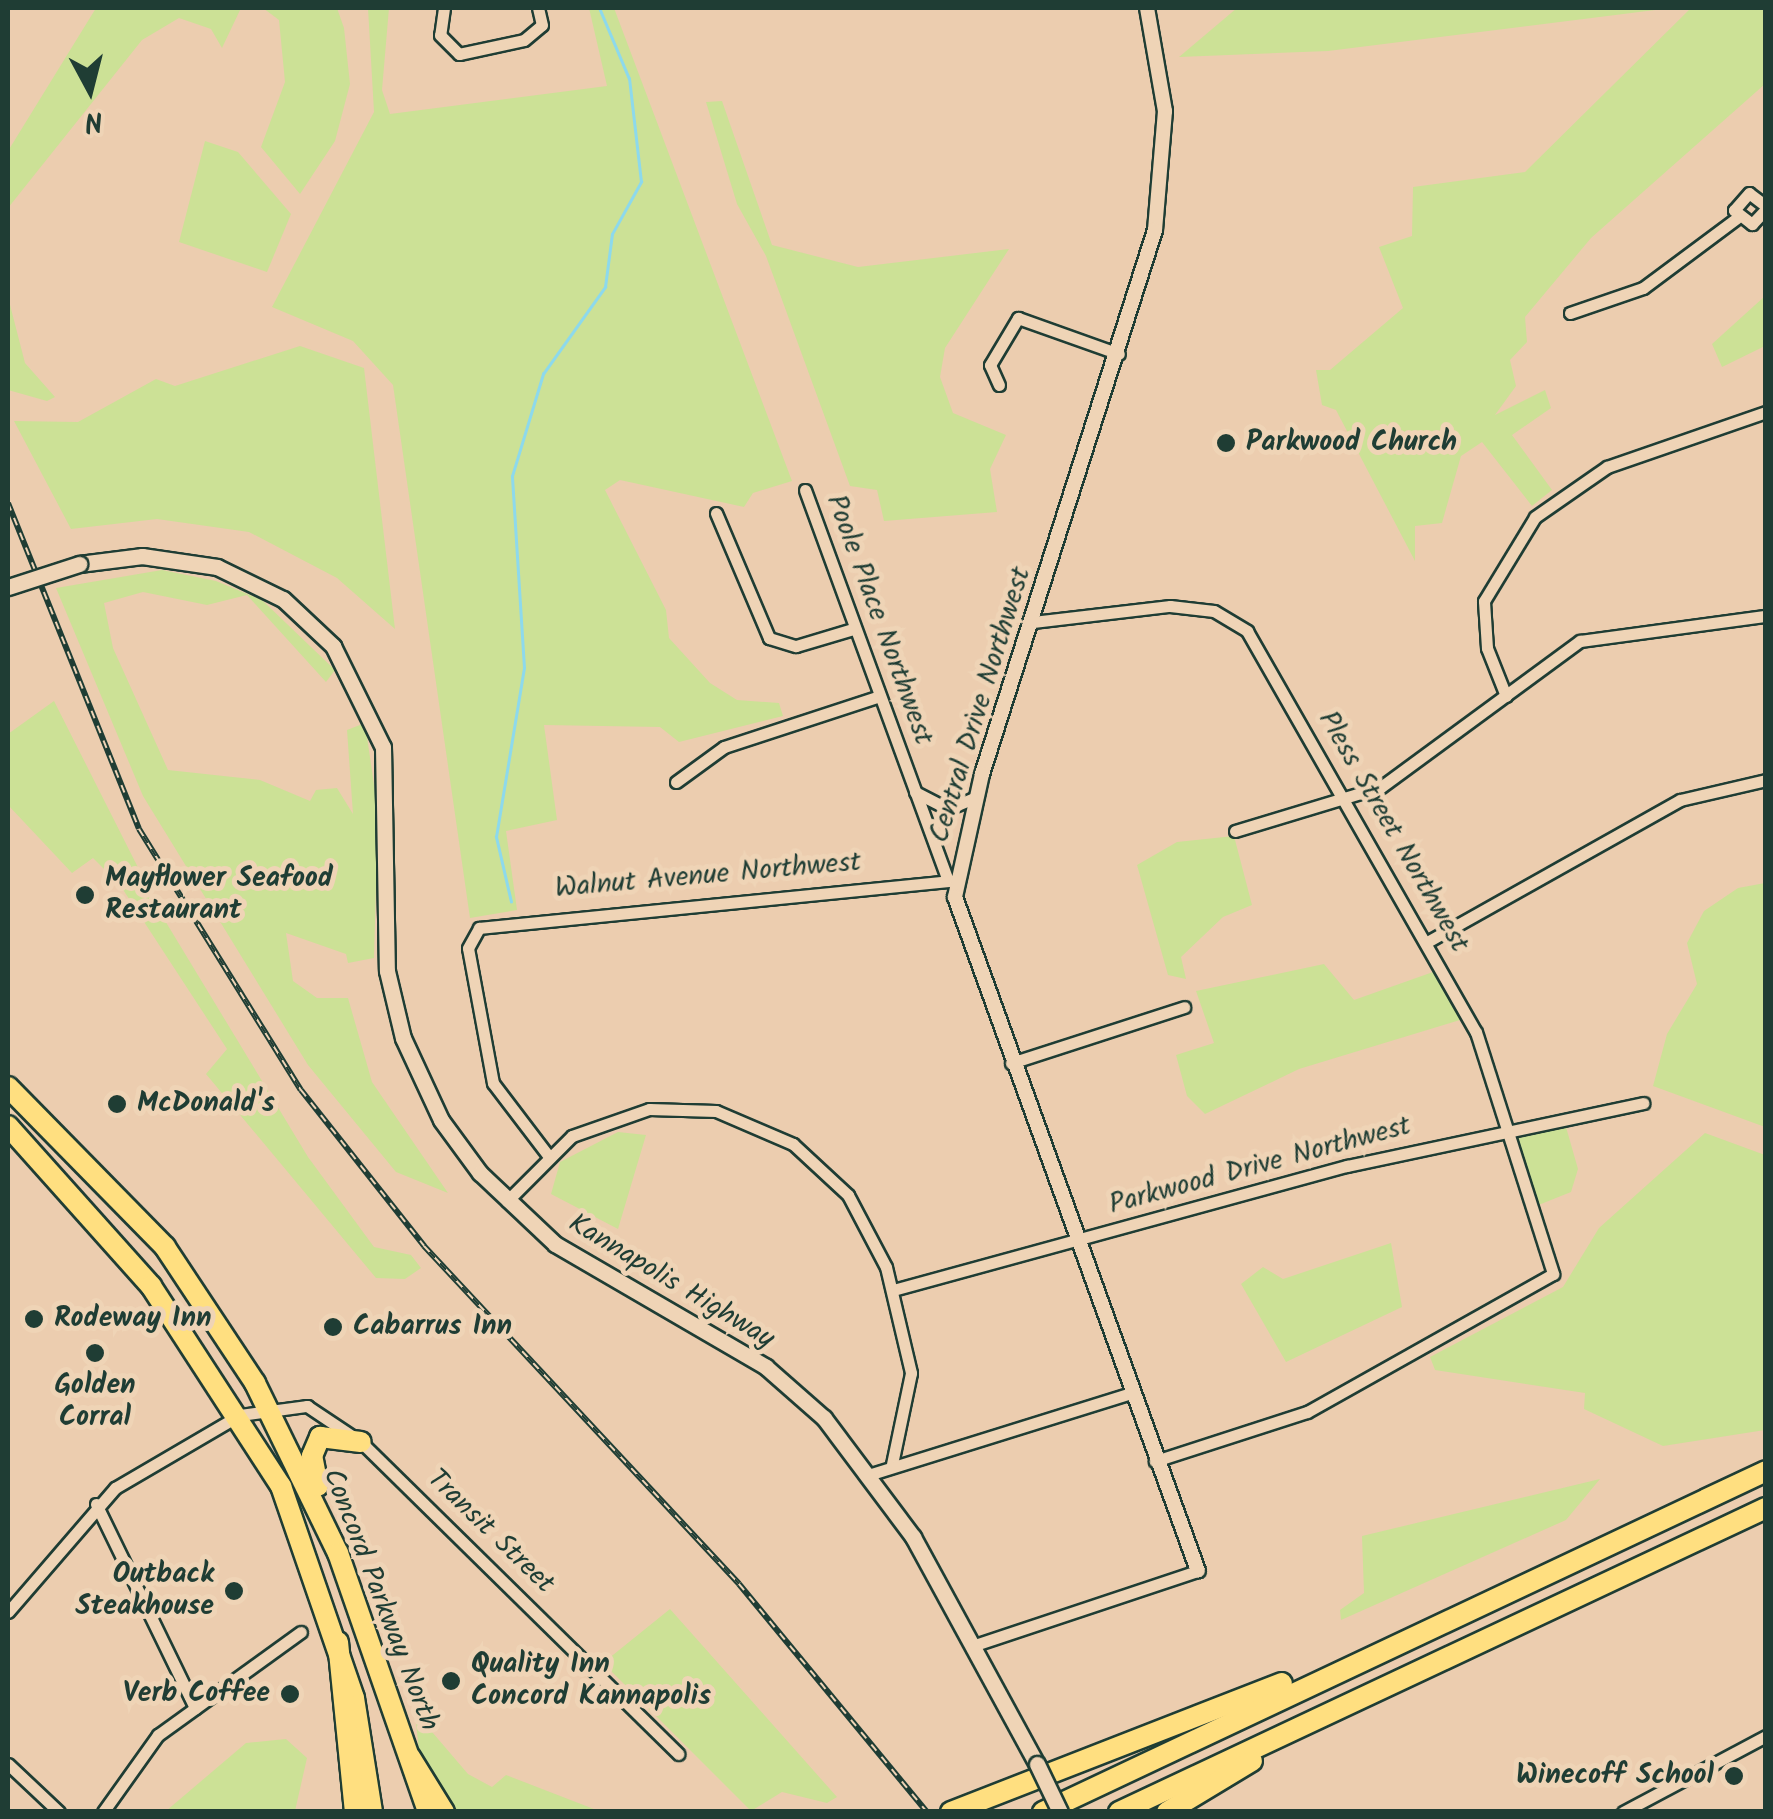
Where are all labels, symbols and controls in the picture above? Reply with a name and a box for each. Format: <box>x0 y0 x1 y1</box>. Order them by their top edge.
north arrow <box>40 40 140 140</box>
text: N <box>82 97 105 144</box>
place label: Parkwood Church <box>1246 426 1457 460</box>
marker: Parkwood Church <box>1215 432 1237 454</box>
street label: Poole Place Northwest <box>818 490 940 750</box>
street label: Central Drive Northwest <box>923 563 1039 847</box>
street label: Pless Street Northwest <box>1310 705 1476 959</box>
street label: Walnut Avenue Northwest <box>554 846 862 906</box>
place label: Mayflower Seafood Restaurant <box>105 862 333 928</box>
marker: Mayflower Seafood Restaurant <box>74 884 96 906</box>
place label: McDonald's <box>137 1087 275 1121</box>
marker: McDonald's <box>106 1093 128 1115</box>
street label: Parkwood Drive Northwest <box>1106 1110 1414 1222</box>
street label: Kannapolis Highway <box>562 1207 780 1357</box>
place label: Rodeway Inn <box>54 1302 212 1336</box>
marker: Rodeway Inn <box>23 1308 45 1330</box>
place label: Cabarrus Inn <box>353 1310 512 1344</box>
marker: Cabarrus Inn <box>322 1316 344 1338</box>
marker: Golden Corral <box>84 1342 106 1364</box>
place label: Golden Corral <box>54 1369 136 1435</box>
street label: Transit Street <box>419 1463 561 1601</box>
street label: Concord Parkway North <box>315 1464 445 1736</box>
place label: Outback Steakhouse <box>75 1558 214 1624</box>
marker: Outback Steakhouse <box>223 1580 245 1602</box>
place label: Quality Inn Concord Kannapolis <box>471 1648 711 1714</box>
marker: Quality Inn Concord Kannapolis <box>440 1670 462 1692</box>
place label: Verb Coffee <box>123 1677 270 1711</box>
marker: Verb Coffee <box>279 1683 301 1705</box>
place label: Winecoff School <box>1516 1759 1714 1793</box>
marker: Winecoff School <box>1723 1765 1745 1787</box>

